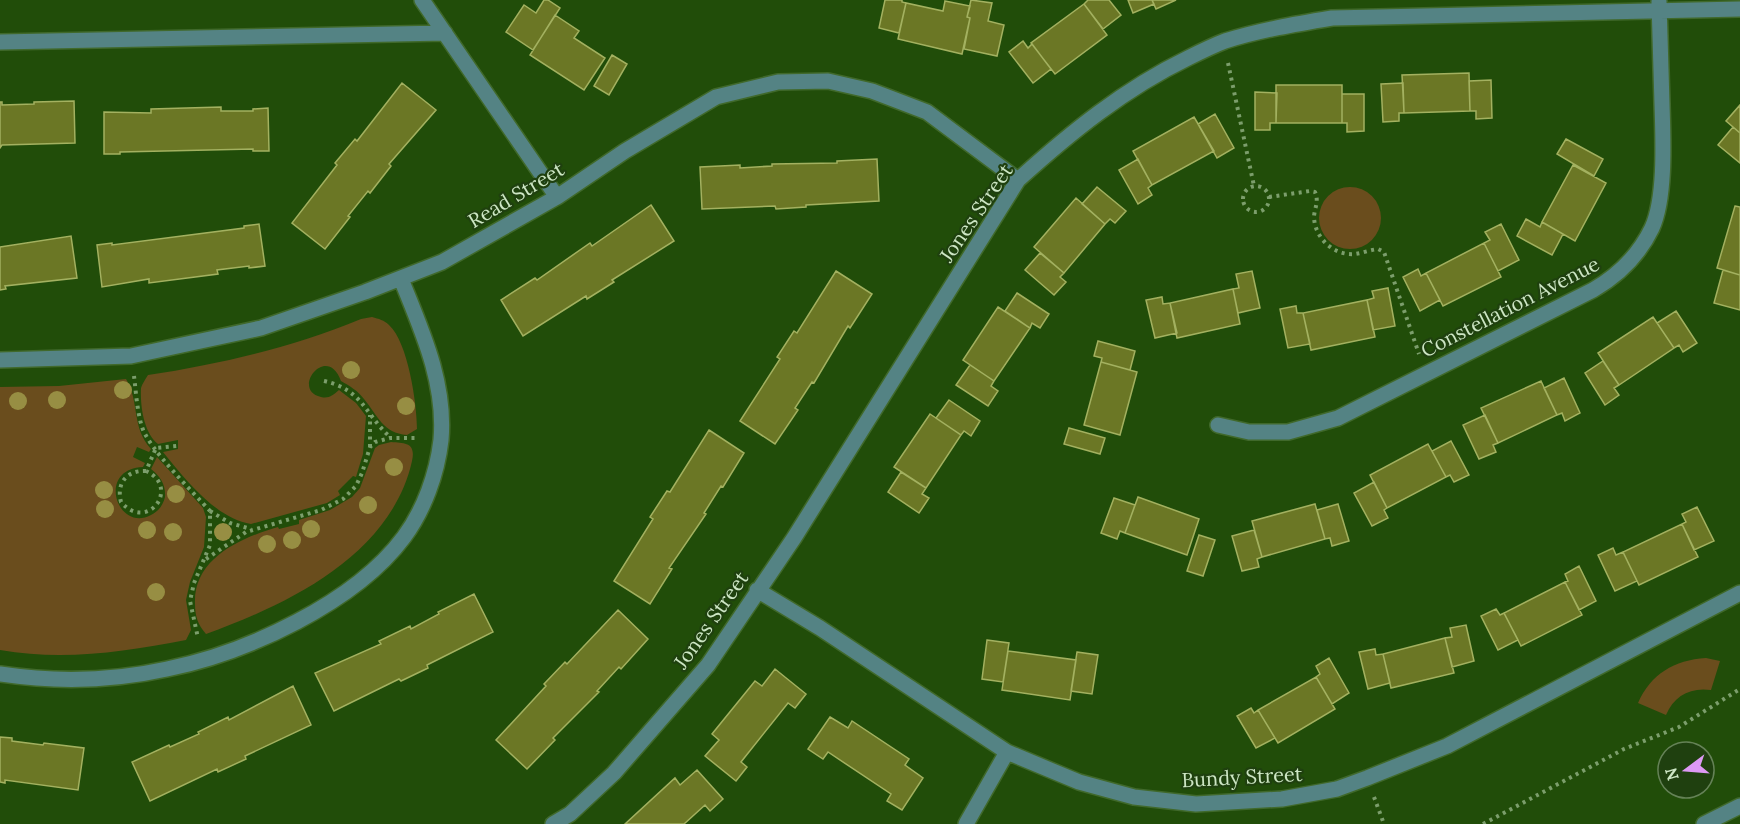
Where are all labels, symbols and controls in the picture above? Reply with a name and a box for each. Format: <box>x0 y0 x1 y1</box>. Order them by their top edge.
street label: Read Street <box>463 156 568 233</box>
street label: Jones Street <box>933 159 1018 267</box>
street label: Constellation Avenue <box>1416 251 1603 362</box>
street label: Jones Street <box>667 566 753 674</box>
north arrow <box>1656 740 1716 800</box>
street label: Bundy Street <box>1181 761 1303 792</box>
text: N <box>1660 765 1683 783</box>

